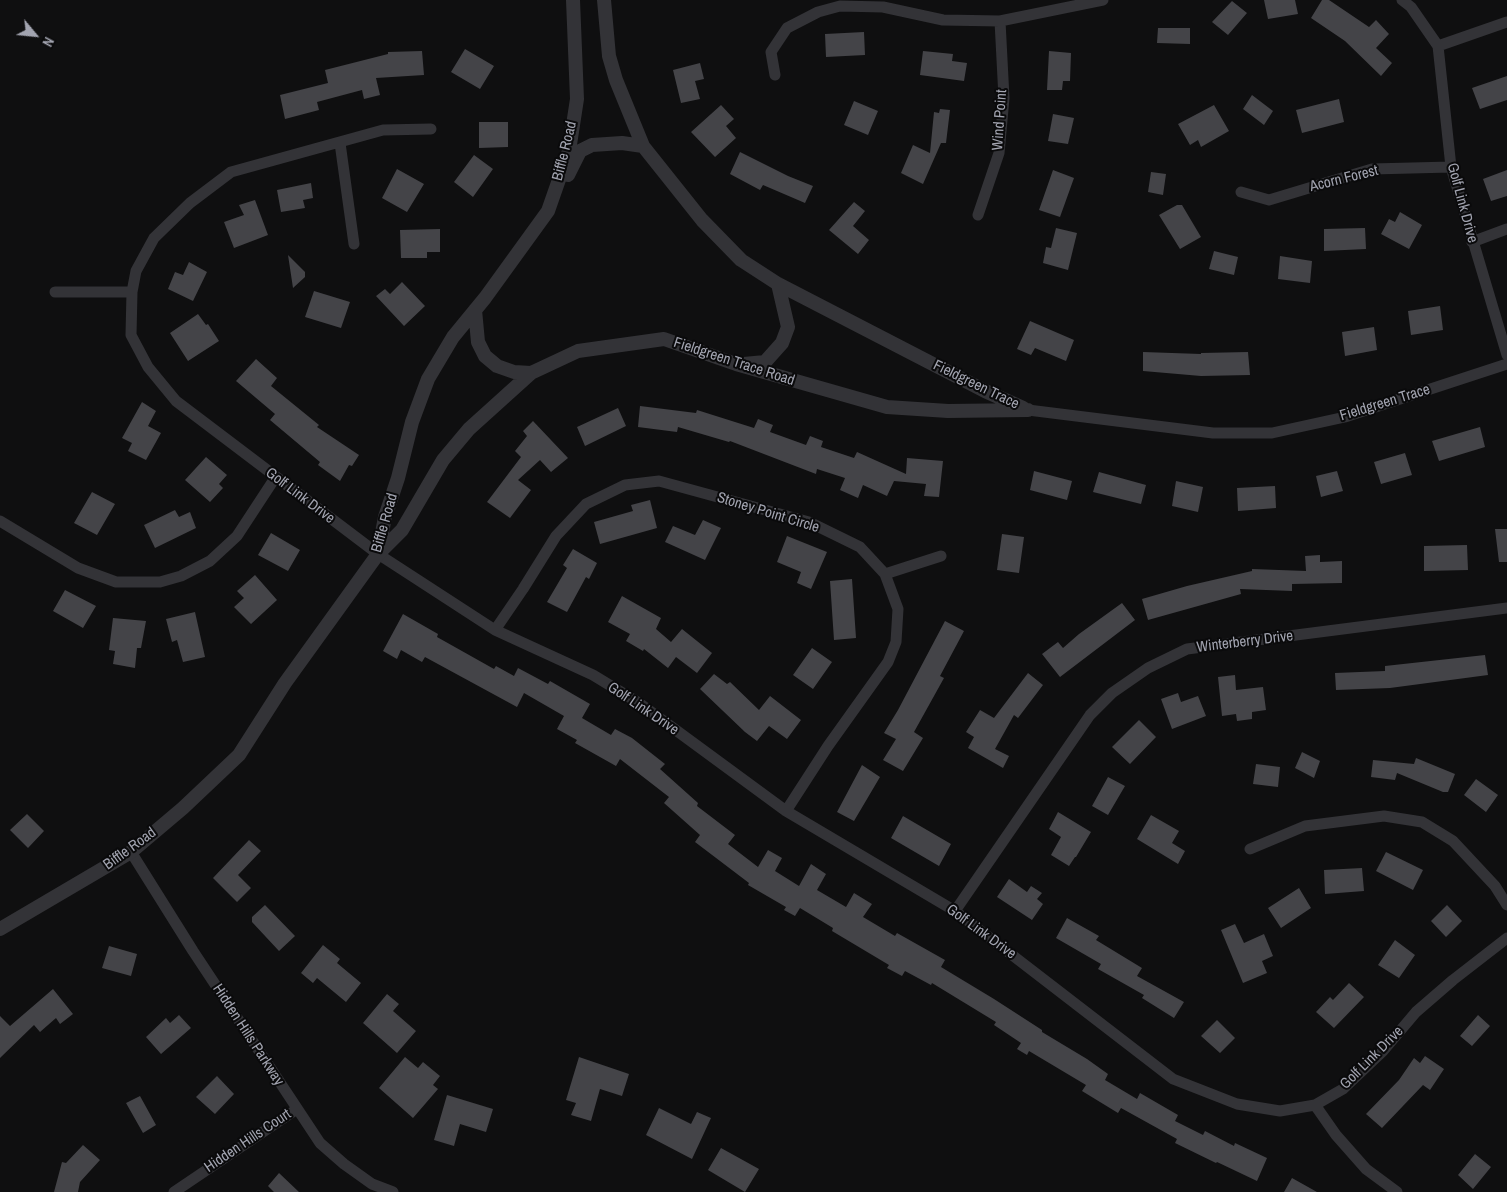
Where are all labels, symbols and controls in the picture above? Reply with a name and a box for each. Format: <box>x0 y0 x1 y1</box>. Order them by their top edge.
north arrow <box>10 10 60 60</box>
text: N <box>38 34 58 50</box>
street label: Wind Point <box>989 89 1011 151</box>
street label: Biffle Road <box>549 119 581 183</box>
street label: Golf Link Drive <box>1443 161 1481 245</box>
street label: Acorn Forest <box>1308 162 1380 196</box>
street label: Fieldgreen Trace Road <box>671 334 797 390</box>
street label: Fieldgreen Trace <box>930 356 1022 414</box>
street label: Fieldgreen Trace <box>1338 381 1432 425</box>
street label: Golf Link Drive <box>262 464 338 528</box>
street label: Stoney Point Circle <box>715 489 821 537</box>
street label: Biffle Road <box>368 491 402 555</box>
street label: Winterberry Drive <box>1196 627 1294 657</box>
street label: Golf Link Drive <box>604 679 682 739</box>
street label: Biffle Road <box>100 824 160 874</box>
street label: Golf Link Drive <box>943 901 1019 963</box>
street label: Hidden Hills Parkway <box>208 981 288 1089</box>
street label: Golf Link Drive <box>1337 1023 1407 1093</box>
street label: Hidden Hills Court <box>201 1105 295 1177</box>

